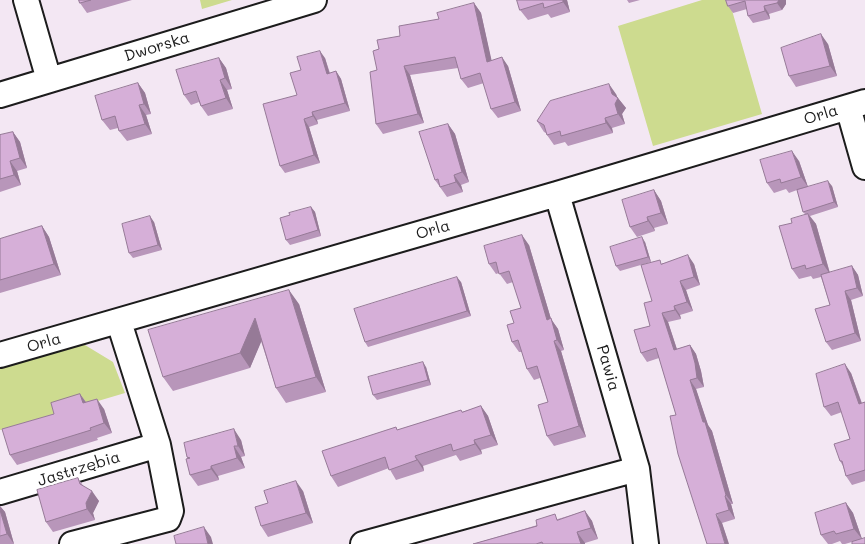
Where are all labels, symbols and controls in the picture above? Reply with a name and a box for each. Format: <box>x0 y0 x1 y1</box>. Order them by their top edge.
street label: Dworska <box>122 28 192 66</box>
street label: Orla <box>802 101 840 129</box>
street label: Orla <box>414 216 452 244</box>
street label: Orla <box>25 329 63 357</box>
street label: Pawia <box>592 343 624 393</box>
street label: Jastrzębia <box>35 447 123 491</box>

